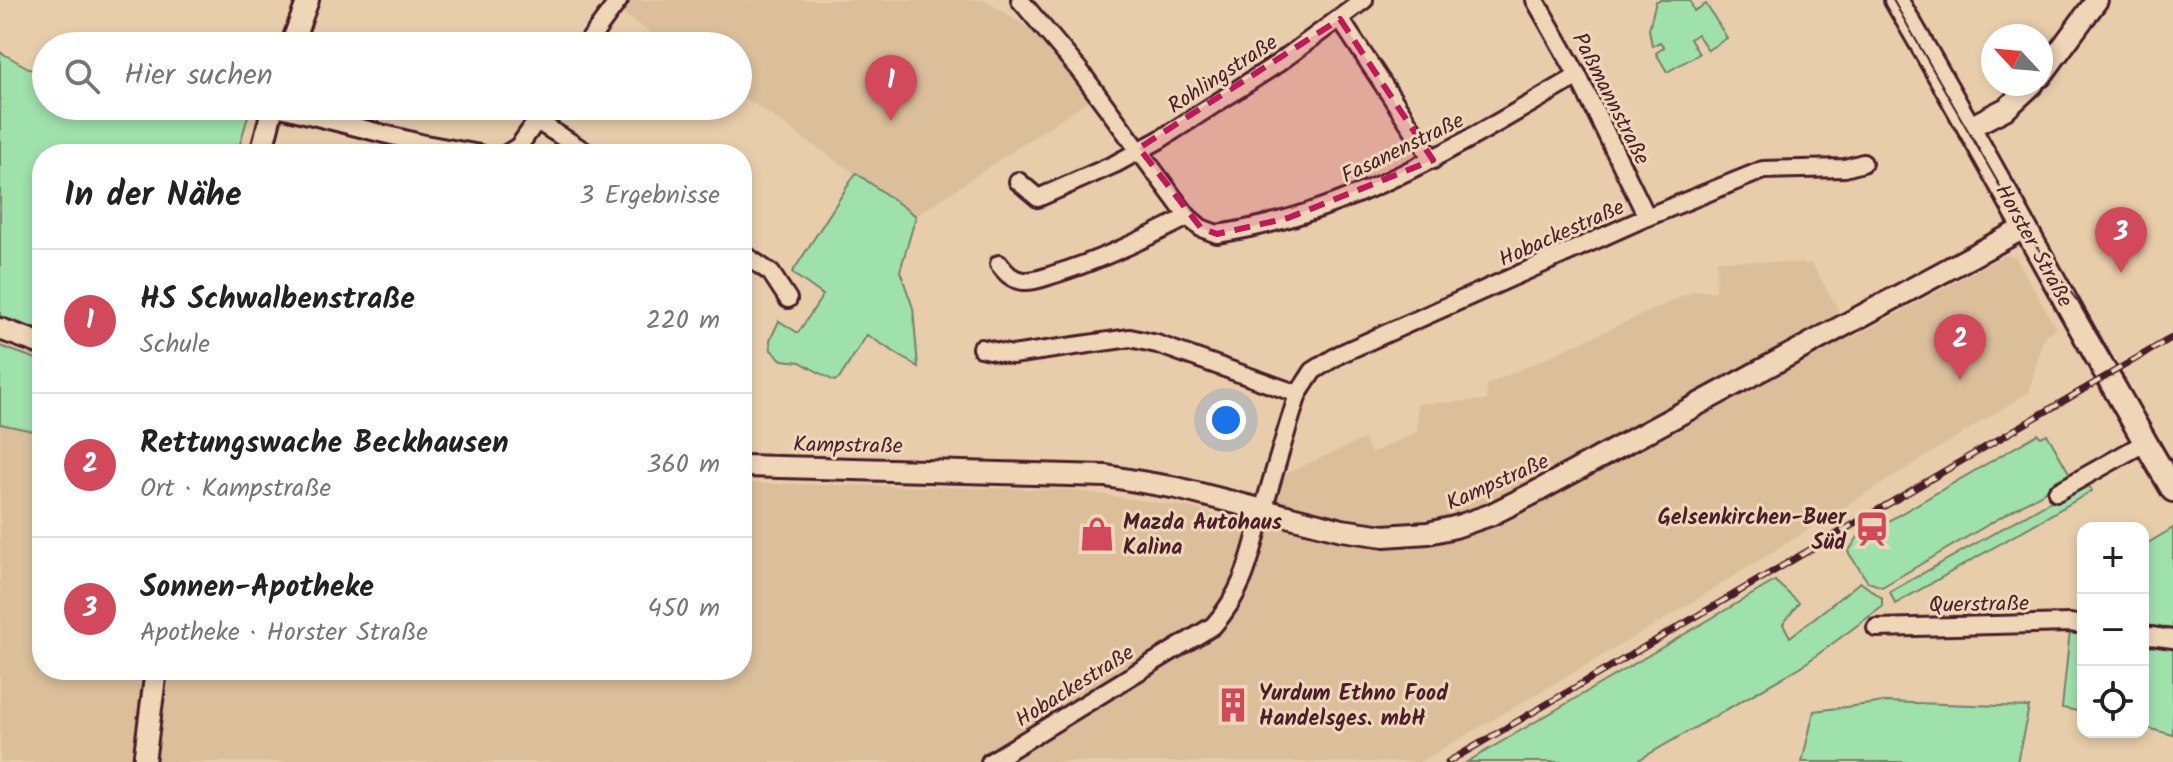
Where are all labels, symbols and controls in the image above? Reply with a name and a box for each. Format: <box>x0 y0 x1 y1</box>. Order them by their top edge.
north arrow <box>1981 24 2053 96</box>
street label: Rohlingstraße <box>1161 26 1286 124</box>
street label: Paßmannstraße <box>1561 27 1658 172</box>
search box <box>32 32 752 120</box>
text: Hier suchen <box>124 52 273 100</box>
icon: search <box>60 54 104 98</box>
pin: 1 <box>865 55 917 121</box>
street label: Fasanenstraße <box>1336 104 1471 194</box>
text: In der Nähe <box>64 169 242 223</box>
text: 3 Ergebnisse <box>579 175 720 217</box>
street label: Horster Straße <box>1984 178 2081 314</box>
street label: Hobackestraße <box>1493 191 1631 278</box>
pin: 3 <box>2095 207 2147 273</box>
text: HS Schwalbenstraße <box>140 276 415 324</box>
text: 1 <box>86 300 94 342</box>
text: 220 m <box>646 300 720 342</box>
pin: 2 <box>1934 314 1986 380</box>
text: Schule <box>140 324 210 366</box>
your location <box>1206 400 1246 440</box>
text: Rettungswache Beckhausen <box>140 420 509 468</box>
street label: Kampstraße <box>793 428 903 465</box>
text: 2 <box>82 444 98 486</box>
text: 360 m <box>647 444 720 486</box>
street label: Kampstraße <box>1441 445 1555 522</box>
text: Ort · Kampstraße <box>140 468 331 510</box>
place label: Gelsenkirchen-Buer Süd <box>1658 501 1847 561</box>
place label: Mazda Autohaus Kalina <box>1123 506 1283 566</box>
station icon: Gelsenkirchen-Buer Süd <box>1853 510 1891 548</box>
shop icon: Mazda Autohaus Kalina <box>1078 515 1116 553</box>
map controls <box>2077 522 2149 738</box>
button: + <box>2077 522 2149 594</box>
text: Sonnen-Apotheke <box>140 564 374 612</box>
street label: Querstraße <box>1929 587 2030 624</box>
text: 3 <box>83 588 97 630</box>
text: 450 m <box>648 588 720 630</box>
button: − <box>2077 594 2149 666</box>
text: Apotheke · Horster Straße <box>140 612 428 654</box>
street label: Hobackestraße <box>1009 637 1142 738</box>
button: locate <box>2077 666 2149 738</box>
place label: Yurdum Ethno Food Handelsges. mbH <box>1259 677 1449 737</box>
building icon: Yurdum Ethno Food Handelsges. mbH <box>1214 686 1252 724</box>

